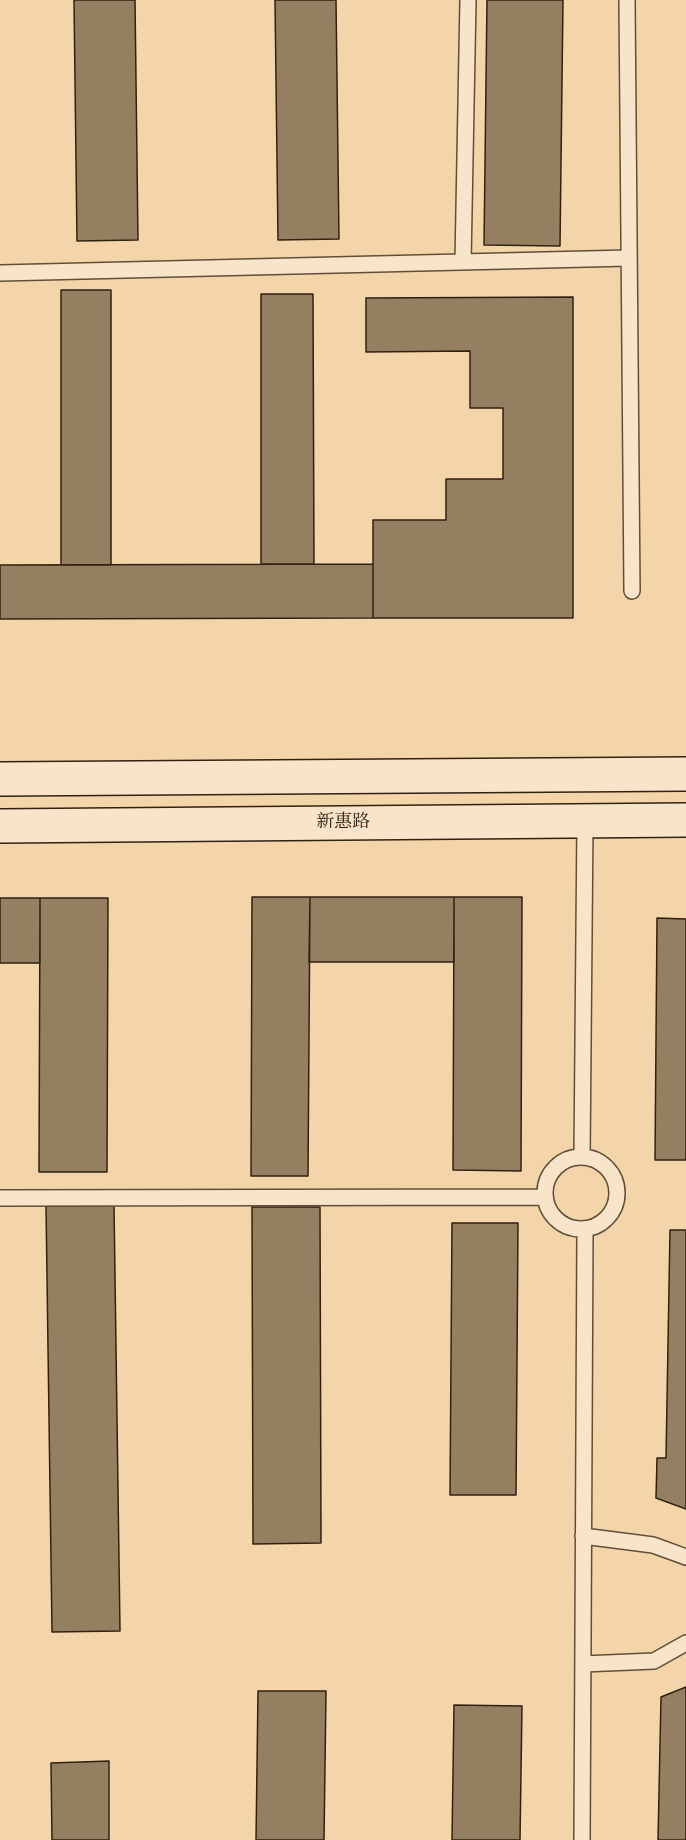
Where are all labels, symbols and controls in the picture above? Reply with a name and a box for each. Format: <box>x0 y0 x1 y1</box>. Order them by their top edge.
street label: 新惠路 <box>316 812 370 834</box>

